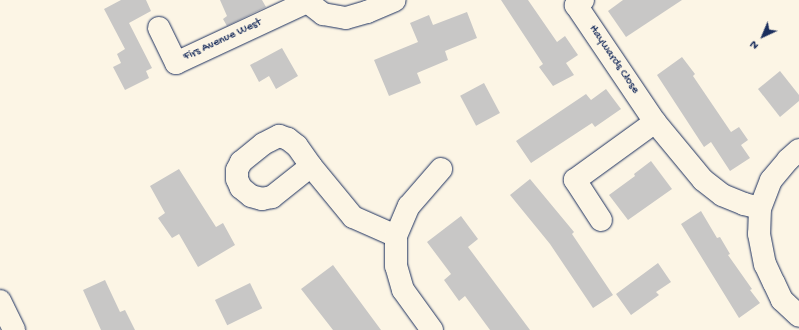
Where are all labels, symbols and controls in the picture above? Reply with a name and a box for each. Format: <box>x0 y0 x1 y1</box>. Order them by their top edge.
north arrow <box>743 16 783 56</box>
street label: Firs Avenue West <box>181 17 265 65</box>
street label: Haywards Close <box>585 23 641 97</box>
text: N <box>748 38 761 51</box>

